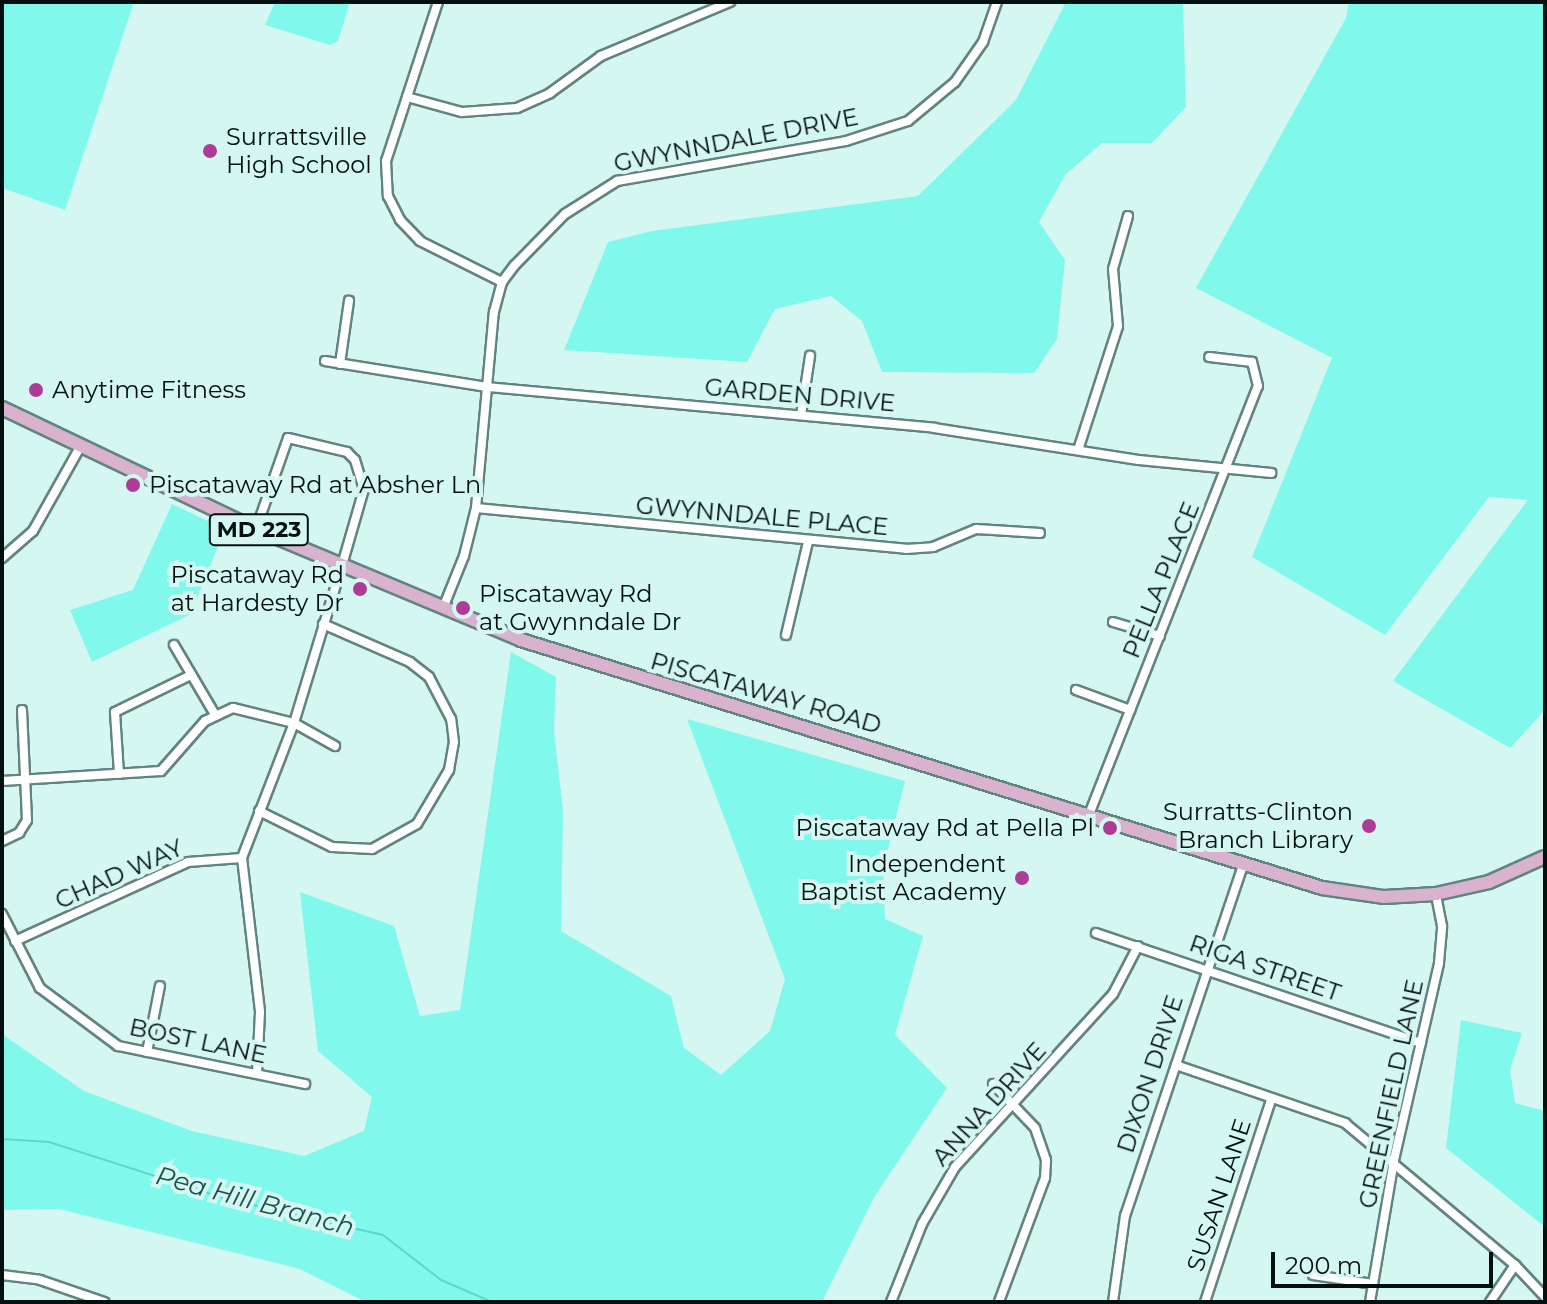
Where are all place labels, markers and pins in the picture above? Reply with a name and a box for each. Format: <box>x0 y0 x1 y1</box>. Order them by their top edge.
place label: Surrattsville High School <box>226 123 372 179</box>
marker: Surrattsville High School <box>201 142 219 160</box>
place label: Anytime Fitness <box>52 376 246 404</box>
marker: Anytime Fitness <box>27 381 45 399</box>
place label: Piscataway Rd at Absher Ln <box>149 471 481 499</box>
marker: Piscataway Rd at Absher Ln <box>124 476 142 494</box>
place label: Piscataway Rd at Hardesty Dr <box>171 561 344 617</box>
marker: Piscataway Rd at Hardesty Dr <box>351 580 369 598</box>
place label: Piscataway Rd at Gwynndale Dr <box>479 580 681 636</box>
marker: Piscataway Rd at Gwynndale Dr <box>454 599 472 617</box>
place label: Surratts-Clinton Branch Library <box>1163 798 1353 854</box>
place label: Piscataway Rd at Pella Pl <box>796 814 1094 842</box>
marker: Surratts-Clinton Branch Library <box>1360 817 1378 835</box>
marker: Piscataway Rd at Pella Pl <box>1101 819 1119 837</box>
place label: Independent Baptist Academy <box>800 850 1006 906</box>
marker: Independent Baptist Academy <box>1013 869 1031 887</box>

